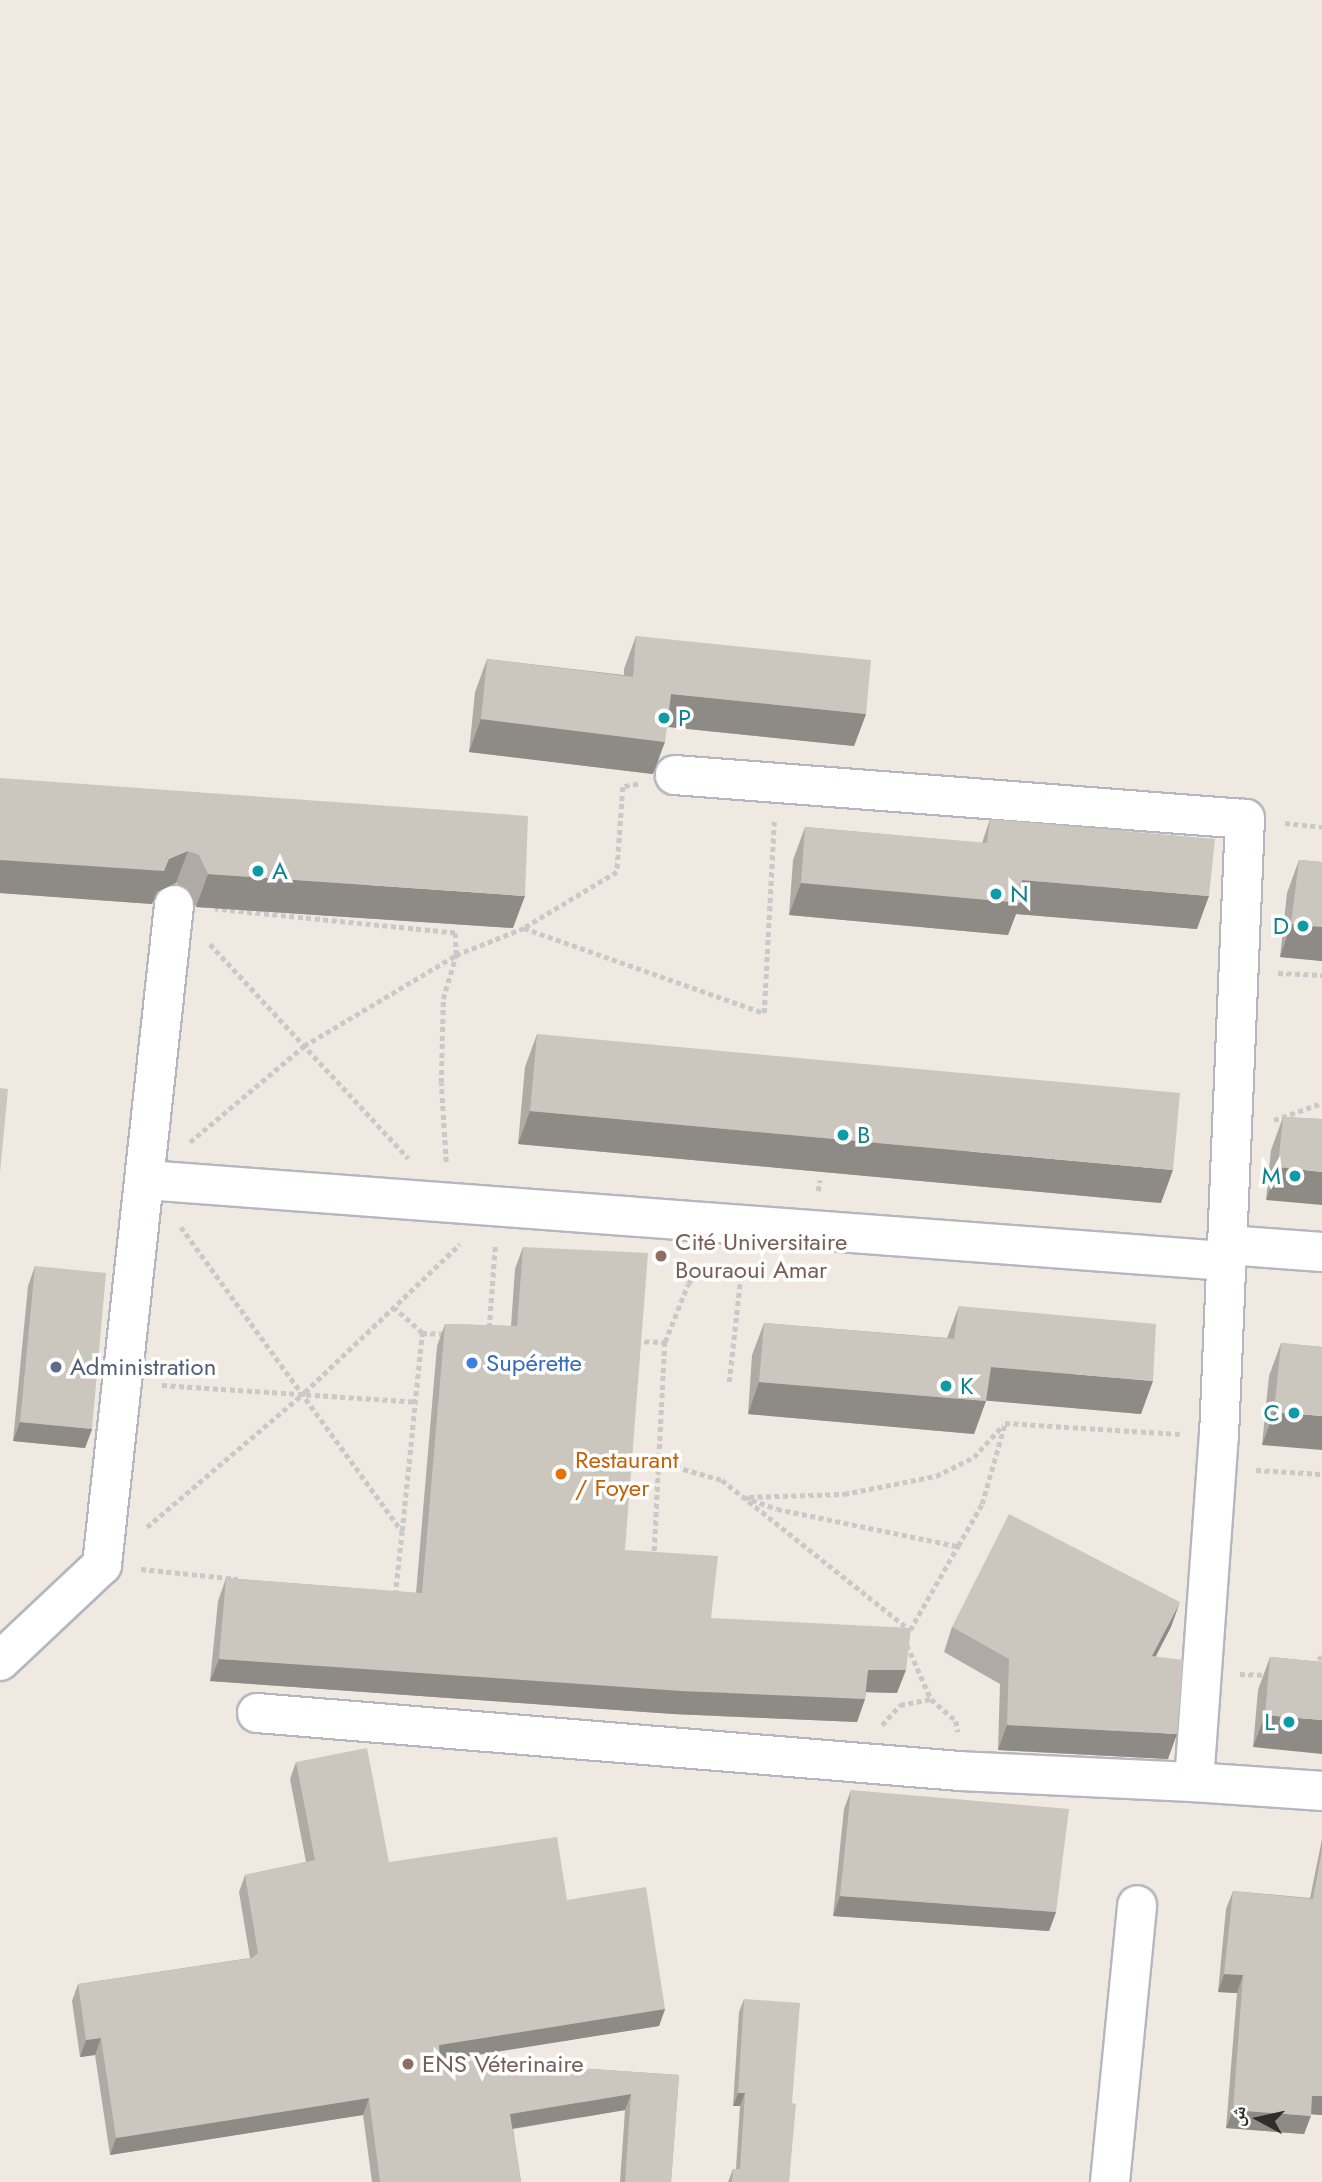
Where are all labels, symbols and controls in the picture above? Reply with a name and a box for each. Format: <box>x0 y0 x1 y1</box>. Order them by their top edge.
place label: P <box>678 704 691 732</box>
marker: P <box>656 710 672 726</box>
place label: A <box>272 857 288 885</box>
marker: A <box>250 863 266 879</box>
place label: N <box>1010 880 1029 908</box>
marker: N <box>988 886 1004 902</box>
place label: D <box>1273 912 1289 940</box>
marker: D <box>1295 918 1311 934</box>
place label: B <box>857 1121 870 1149</box>
marker: B <box>835 1127 851 1143</box>
place label: M <box>1262 1162 1281 1190</box>
marker: M <box>1287 1168 1303 1184</box>
place label: Cité Universitaire Bouraoui Amar <box>675 1228 847 1284</box>
marker: Cité Universitaire Bouraoui Amar <box>653 1248 669 1264</box>
place label: Supérette <box>486 1349 582 1377</box>
place label: Administration <box>70 1353 216 1381</box>
marker: Supérette <box>464 1355 480 1371</box>
marker: Administration <box>48 1359 64 1375</box>
place label: K <box>960 1372 974 1400</box>
marker: K <box>938 1378 954 1394</box>
place label: C <box>1264 1399 1280 1427</box>
marker: C <box>1286 1405 1302 1421</box>
place label: Restaurant / Foyer <box>575 1446 679 1502</box>
marker: Restaurant / Foyer <box>553 1466 569 1482</box>
place label: L <box>1264 1708 1275 1736</box>
marker: L <box>1281 1714 1297 1730</box>
place label: ENS Véterinaire <box>422 2050 584 2078</box>
marker: ENS Véterinaire <box>400 2056 416 2072</box>
north arrow <box>1224 2084 1294 2154</box>
text: ش <box>1223 2104 1252 2128</box>

